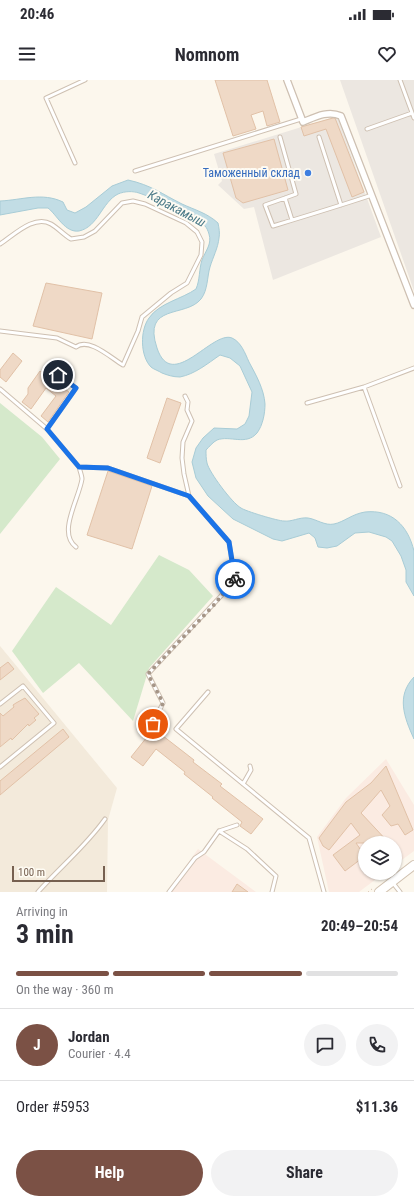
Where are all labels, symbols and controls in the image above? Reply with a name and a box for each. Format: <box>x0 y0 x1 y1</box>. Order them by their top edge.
text: 20:46 <box>20 5 54 23</box>
icon: menu <box>16 43 38 65</box>
icon: heart <box>376 43 398 65</box>
text: Nomnom <box>175 44 239 65</box>
place label: Таможенный склад <box>203 166 301 180</box>
marker: Таможенный склад <box>303 168 313 178</box>
water label: Каракамыш <box>145 187 208 230</box>
pin <box>41 358 75 392</box>
icon: home <box>47 364 69 386</box>
courier <box>215 559 255 599</box>
icon: bike <box>224 568 246 590</box>
pin <box>136 707 170 741</box>
icon: bag <box>142 713 164 735</box>
map controls <box>358 836 402 880</box>
button: layers <box>358 836 402 880</box>
scale bar <box>12 864 105 883</box>
text: 100 m <box>18 866 45 879</box>
text: Arriving in <box>16 904 68 919</box>
text: 20:49–20:54 <box>321 917 398 935</box>
text: 3 min <box>16 919 74 949</box>
text: On the way · 360 m <box>16 982 113 997</box>
button: chat <box>304 1024 346 1066</box>
button: phone <box>356 1024 398 1066</box>
text: Jordan <box>68 1028 110 1046</box>
text: J <box>33 1036 41 1054</box>
text: Courier · 4.4 <box>68 1046 131 1061</box>
text: Order #5953 <box>16 1098 90 1116</box>
text: $11.36 <box>356 1098 398 1116</box>
button: Help <box>16 1150 203 1196</box>
button: Share <box>211 1150 398 1196</box>

